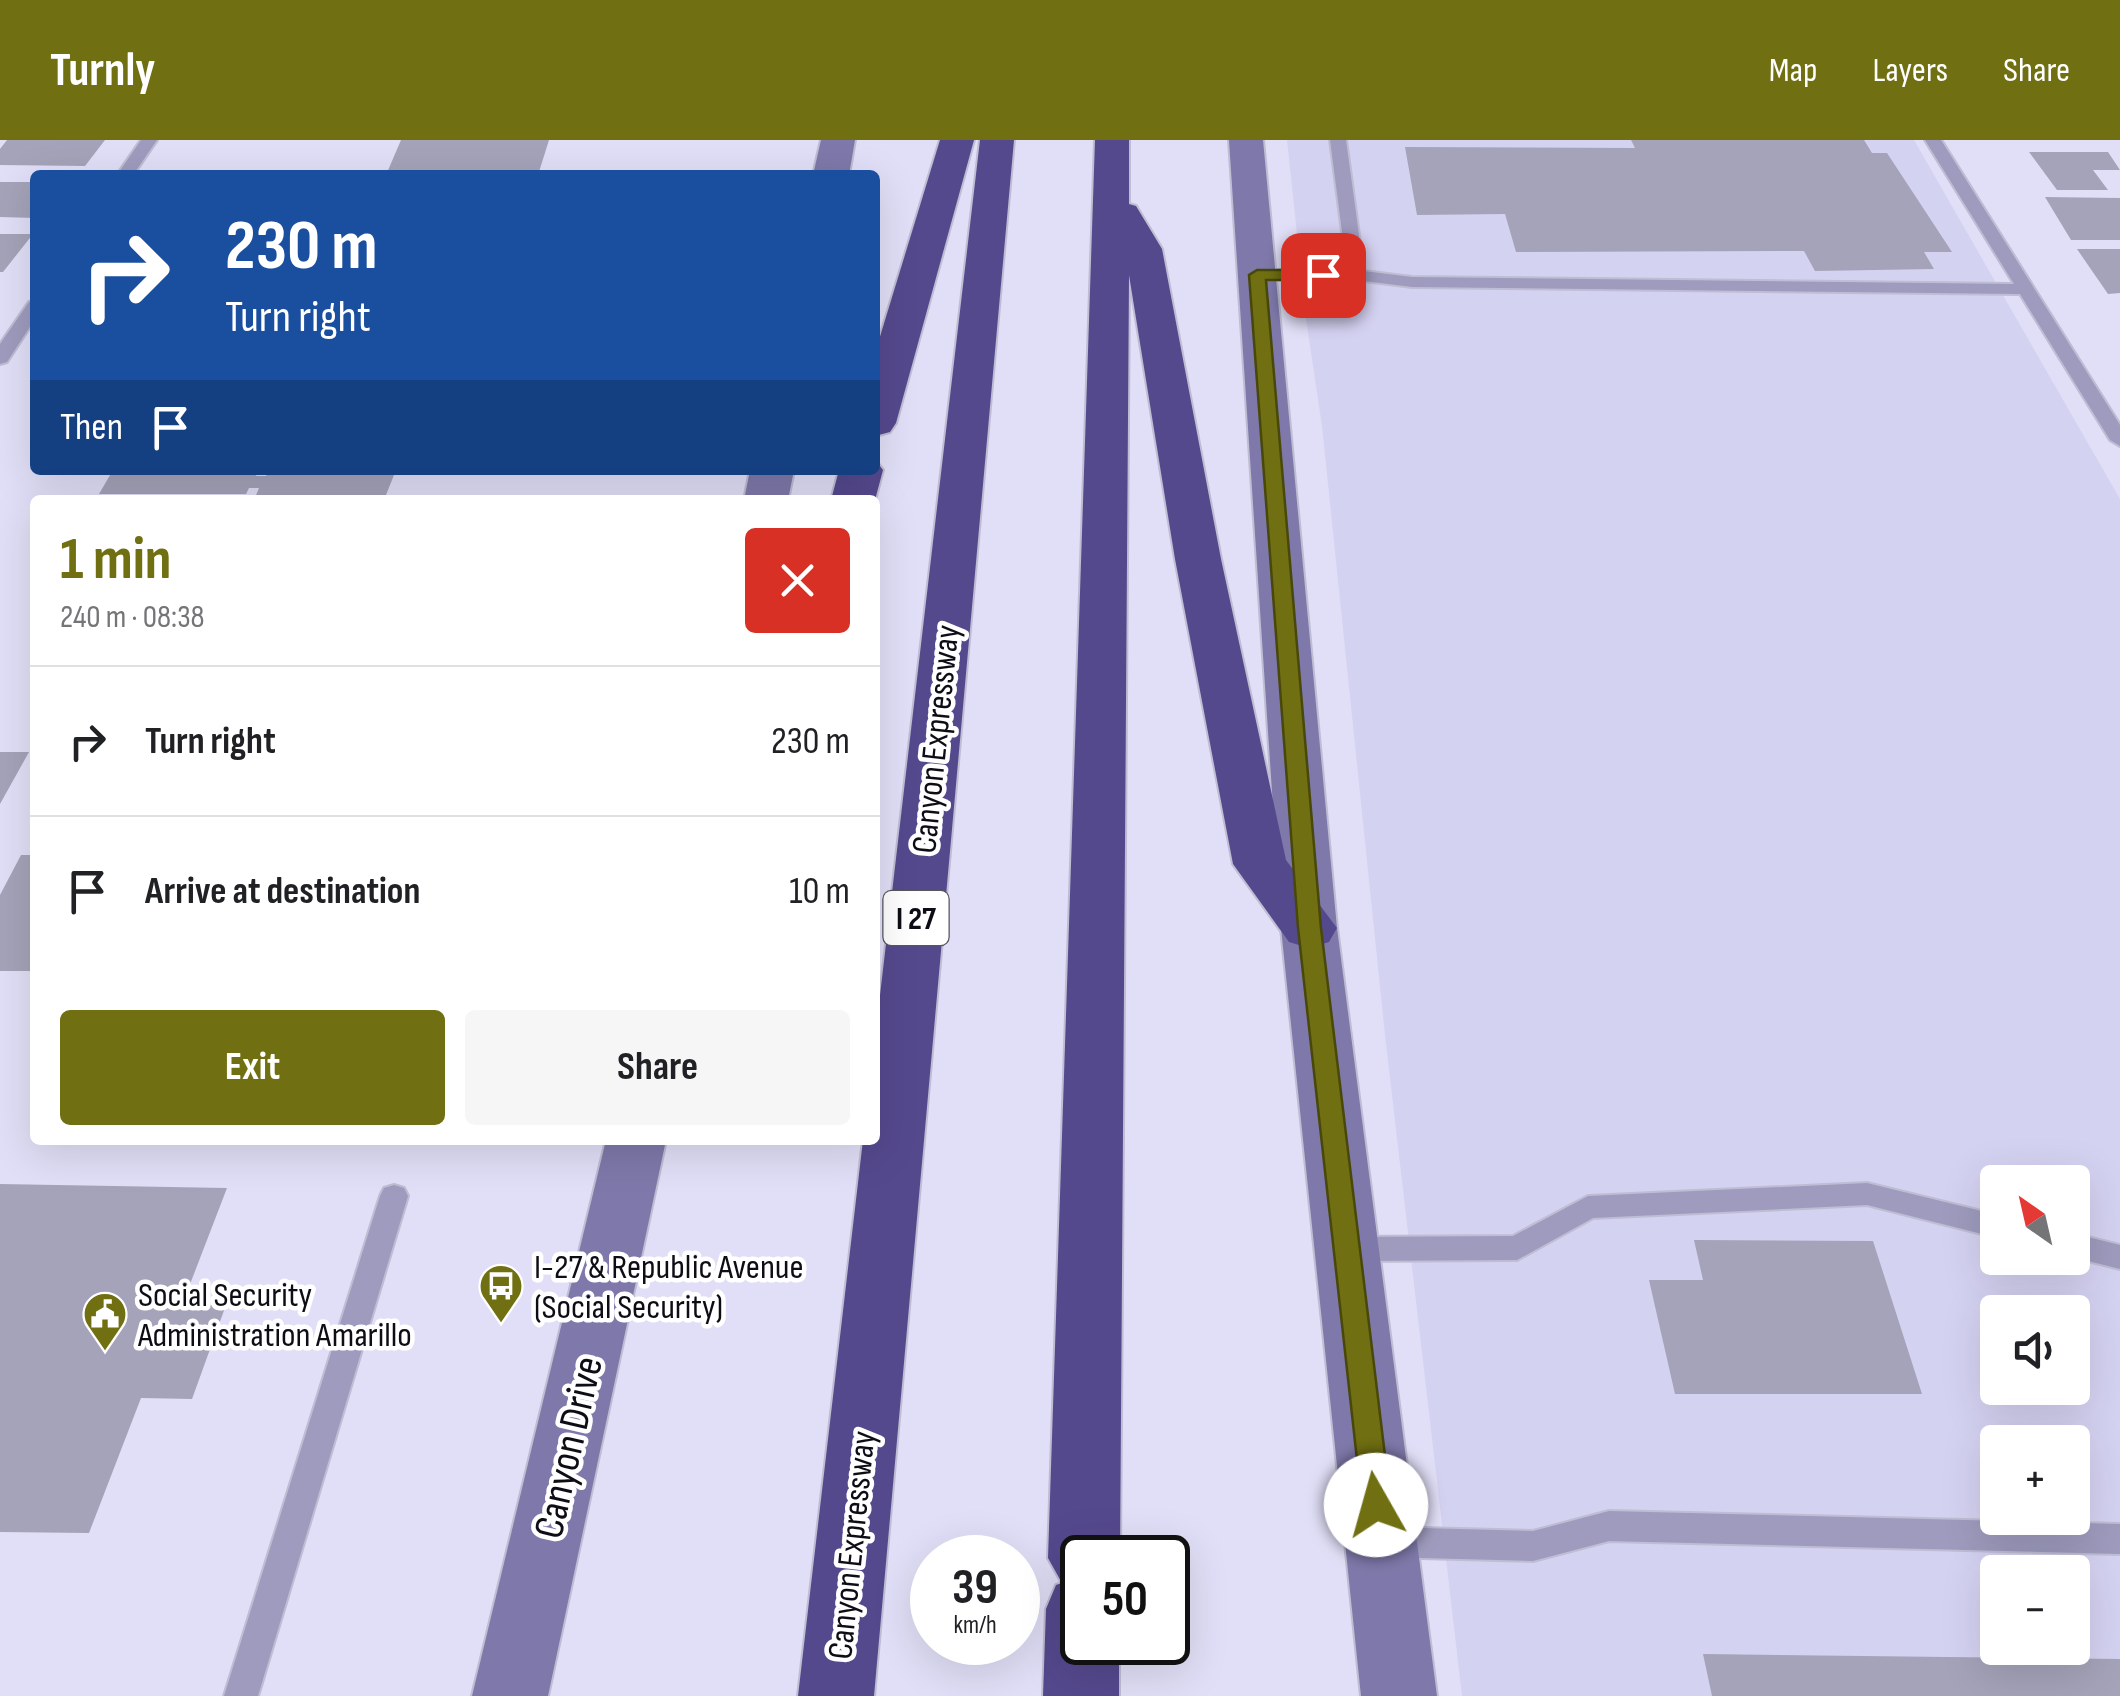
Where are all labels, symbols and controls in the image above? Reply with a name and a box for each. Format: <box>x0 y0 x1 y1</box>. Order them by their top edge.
text: Turnly <box>50 42 155 99</box>
text: Map <box>1769 49 1817 92</box>
text: Layers <box>1872 49 1948 92</box>
text: Share <box>2003 49 2070 92</box>
text: 230 m <box>225 205 378 289</box>
icon: right <box>60 210 190 340</box>
pin <box>1281 233 1366 318</box>
icon: arrive <box>1296 248 1351 303</box>
text: Turn right <box>225 290 371 345</box>
icon: arrive <box>143 400 198 455</box>
text: Then <box>60 405 123 450</box>
text: 1 min <box>60 524 172 596</box>
button: close <box>745 528 850 633</box>
text: 240 m · 08:38 <box>60 598 205 637</box>
street label: Canyon Expressway <box>903 623 970 855</box>
icon: right <box>60 714 115 769</box>
text: Turn right <box>145 719 276 764</box>
text: 230 m <box>771 719 850 764</box>
icon: arrive <box>60 864 115 919</box>
text: Arrive at destination <box>145 869 420 914</box>
text: 10 m <box>789 869 850 914</box>
road number: I 27 <box>884 891 948 945</box>
button: Exit <box>60 1010 445 1125</box>
button: Share <box>465 1010 850 1125</box>
north arrow <box>1980 1165 2090 1275</box>
map controls <box>1980 1165 2090 1665</box>
place label: I-27 & Republic Avenue (Social Security) <box>534 1246 804 1329</box>
bus stop icon: I-27 & Republic Avenue (Social Security) <box>478 1263 524 1324</box>
place label: Social Security Administration Amarillo <box>137 1274 412 1357</box>
public building icon: Social Security Administration Amarillo <box>82 1291 128 1352</box>
button: sound <box>1980 1295 2090 1405</box>
street label: Canyon Drive <box>524 1352 615 1543</box>
button: + <box>1980 1425 2090 1535</box>
street label: Canyon Expressway <box>819 1429 886 1661</box>
position arrow <box>1324 1453 1428 1557</box>
speed limit sign: 50 <box>1060 1535 1190 1665</box>
button: − <box>1980 1555 2090 1665</box>
text: 39 <box>952 1558 998 1618</box>
text: km/h <box>953 1610 997 1641</box>

